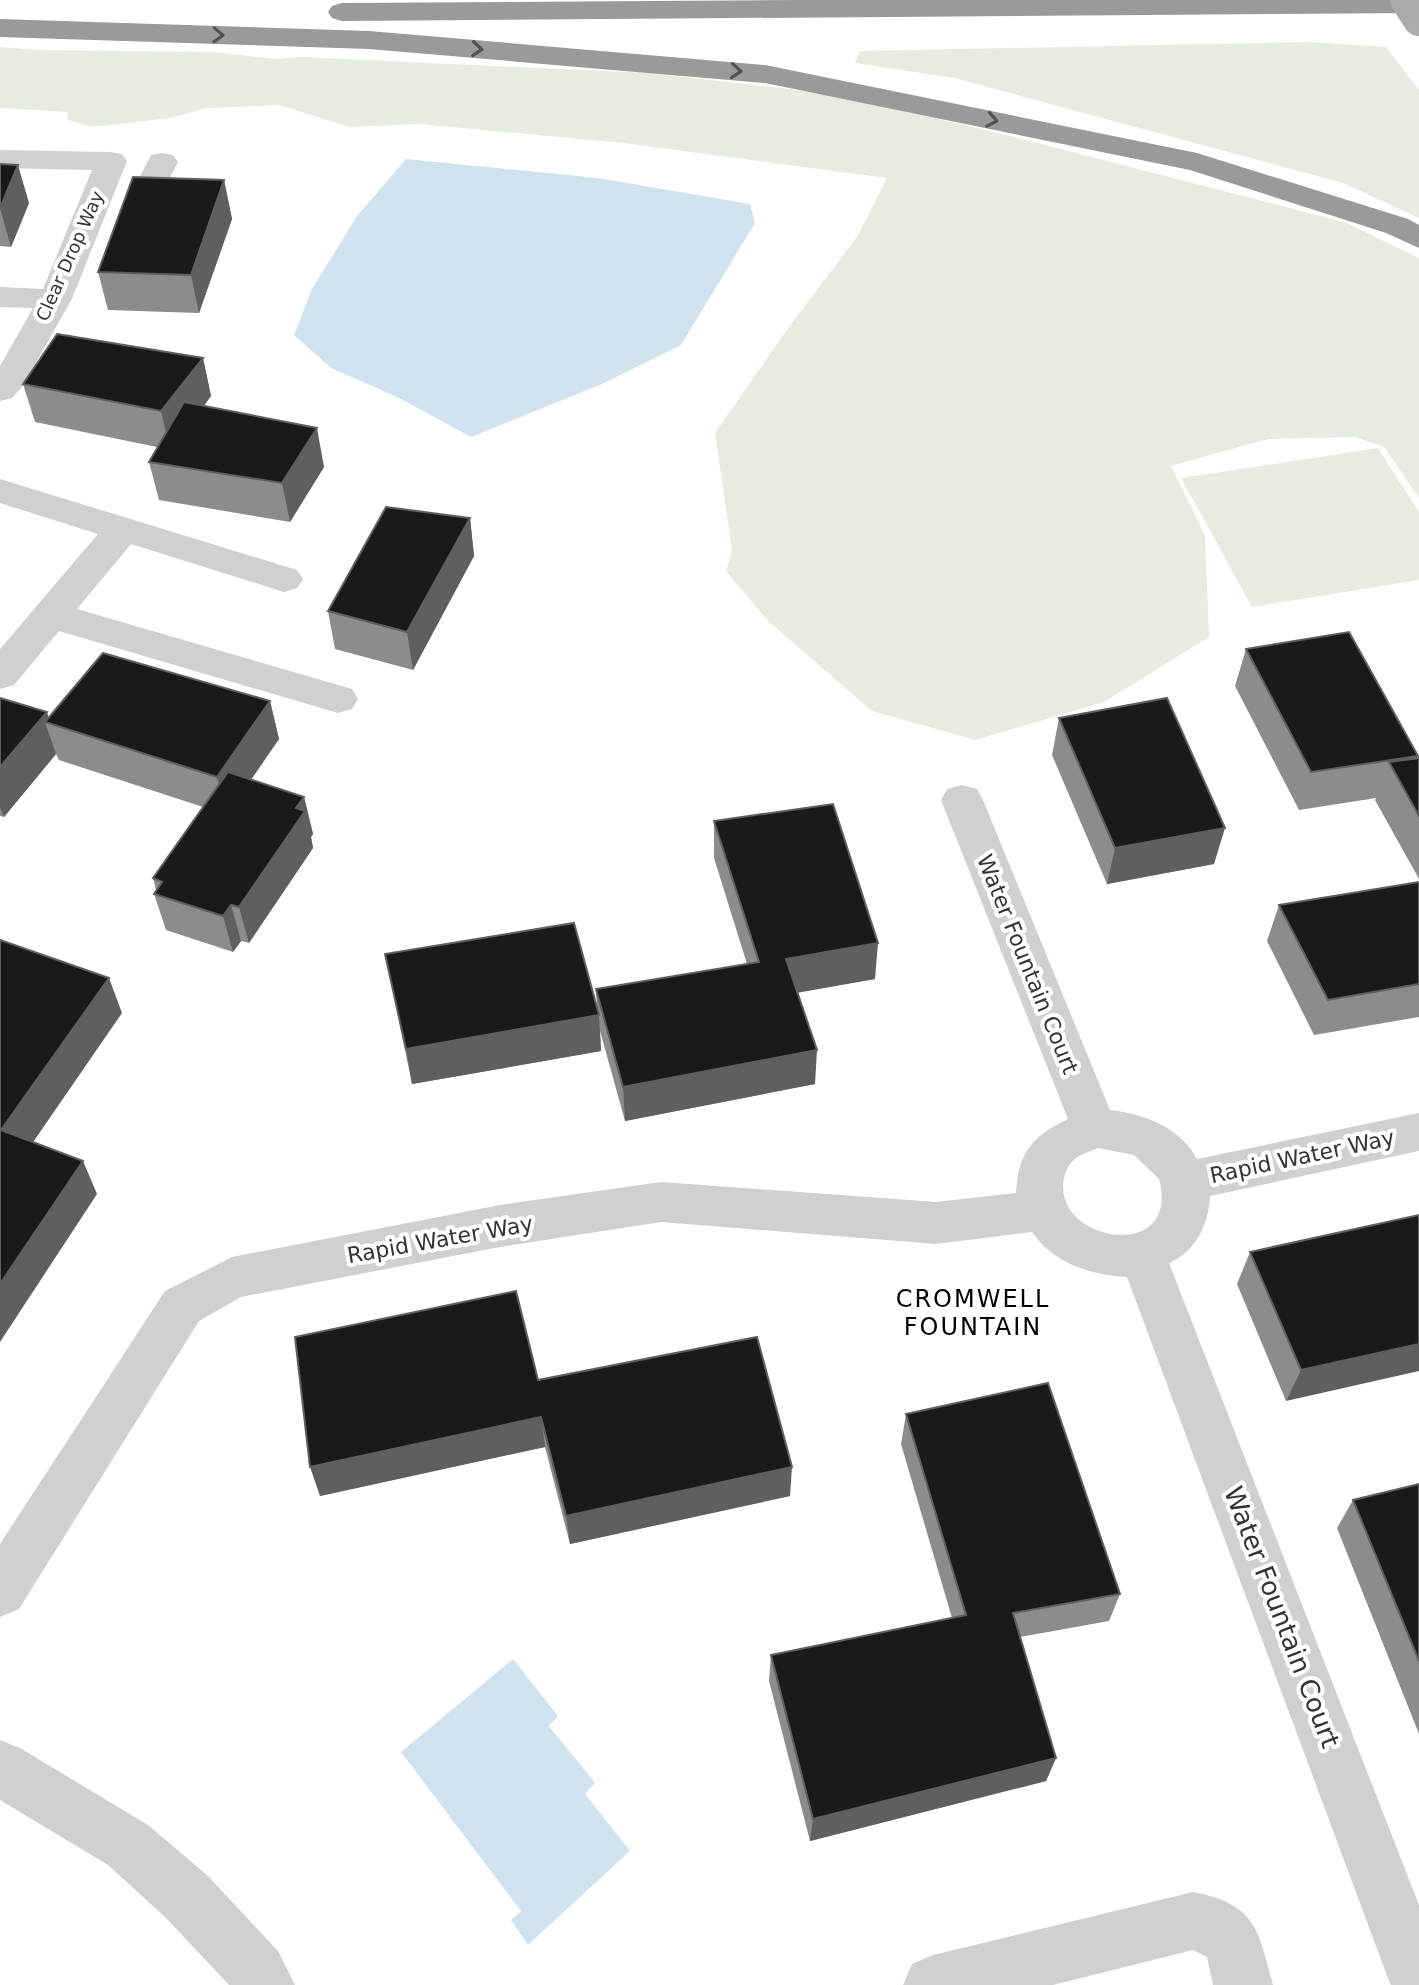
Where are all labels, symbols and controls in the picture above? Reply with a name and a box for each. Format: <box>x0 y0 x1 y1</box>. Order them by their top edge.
one-way arrow <box>212 27 225 44</box>
one-way arrow <box>471 40 484 57</box>
one-way arrow <box>730 63 743 80</box>
one-way arrow <box>984 111 998 128</box>
street label: Clear Drop Way <box>31 187 108 324</box>
street label: Water Fountain Court <box>972 851 1083 1078</box>
street label: Rapid Water Way <box>1207 1125 1397 1188</box>
street label: Rapid Water Way <box>345 1211 535 1268</box>
district label: CROMWELL FOUNTAIN <box>896 1285 1050 1341</box>
street label: Water Fountain Court <box>1218 1482 1346 1752</box>

